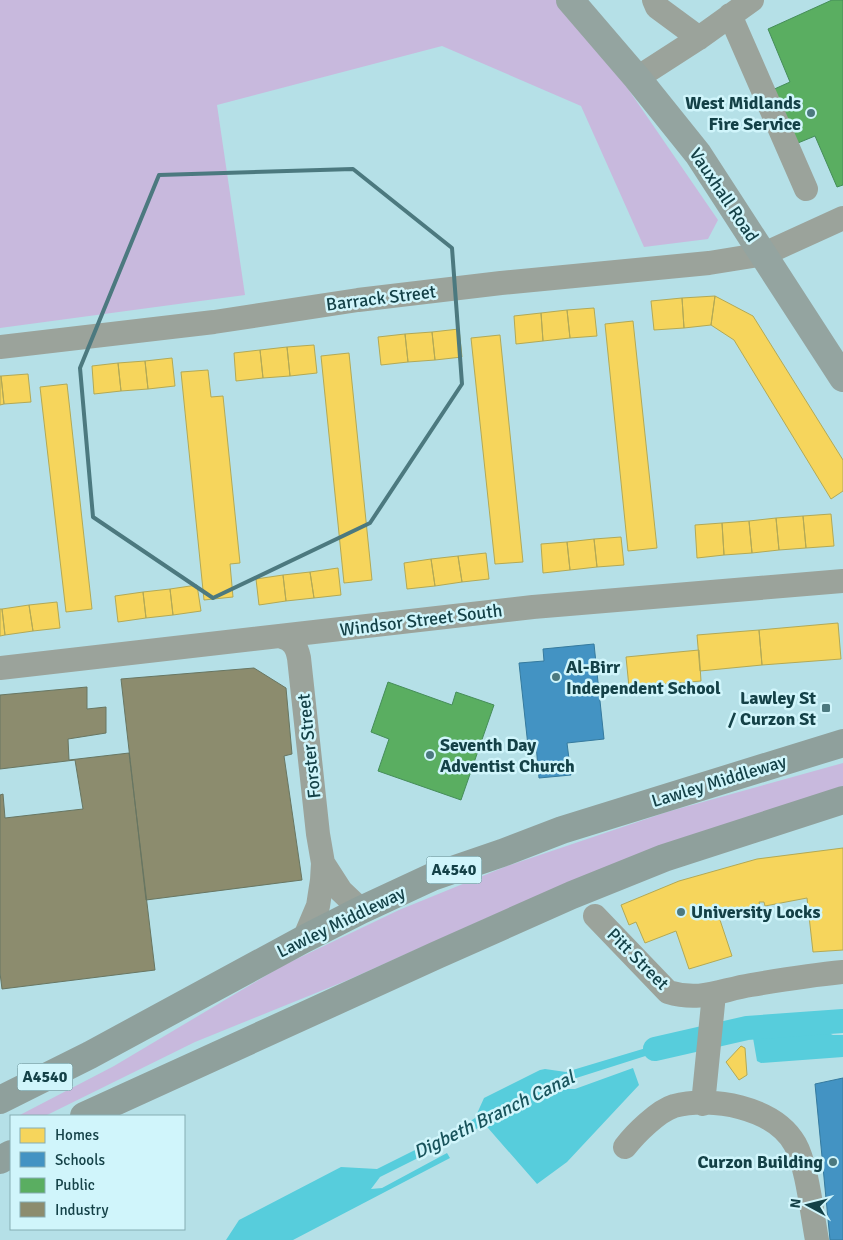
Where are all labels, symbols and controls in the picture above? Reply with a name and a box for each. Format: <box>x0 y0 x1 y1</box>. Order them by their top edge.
place label: West Midlands Fire Service <box>685 92 801 135</box>
marker: West Midlands Fire Service <box>805 107 817 119</box>
street label: Vauxhall Road <box>684 144 764 246</box>
street label: Barrack Street <box>325 280 437 316</box>
street label: Windsor Street South <box>339 599 503 641</box>
place label: Al-Birr Independent School <box>566 656 721 699</box>
marker: Al-Birr Independent School <box>550 671 562 683</box>
place label: Lawley St / Curzon St <box>728 687 816 730</box>
street label: Forster Street <box>293 692 325 800</box>
marker: Lawley St / Curzon St <box>820 702 832 714</box>
place label: Seventh Day Adventist Church <box>440 734 575 777</box>
marker: Seventh Day Adventist Church <box>424 749 436 761</box>
street label: Lawley Middleway <box>649 750 790 812</box>
road number: A4540 <box>426 856 482 884</box>
street label: Lawley Middleway <box>273 881 409 963</box>
place label: University Locks <box>691 901 821 923</box>
marker: University Locks <box>675 906 687 918</box>
street label: Pitt Street <box>602 923 674 995</box>
road number: A4540 <box>18 1064 72 1090</box>
water label: Digbeth Branch Canal <box>410 1065 580 1164</box>
legend <box>10 1115 185 1230</box>
text: Homes <box>55 1126 99 1144</box>
text: Schools <box>55 1151 106 1169</box>
place label: Curzon Building <box>697 1151 823 1173</box>
marker: Curzon Building <box>827 1156 839 1168</box>
text: Public <box>55 1176 95 1194</box>
north arrow <box>783 1180 833 1230</box>
text: N <box>787 1198 805 1209</box>
text: Industry <box>55 1201 108 1219</box>

